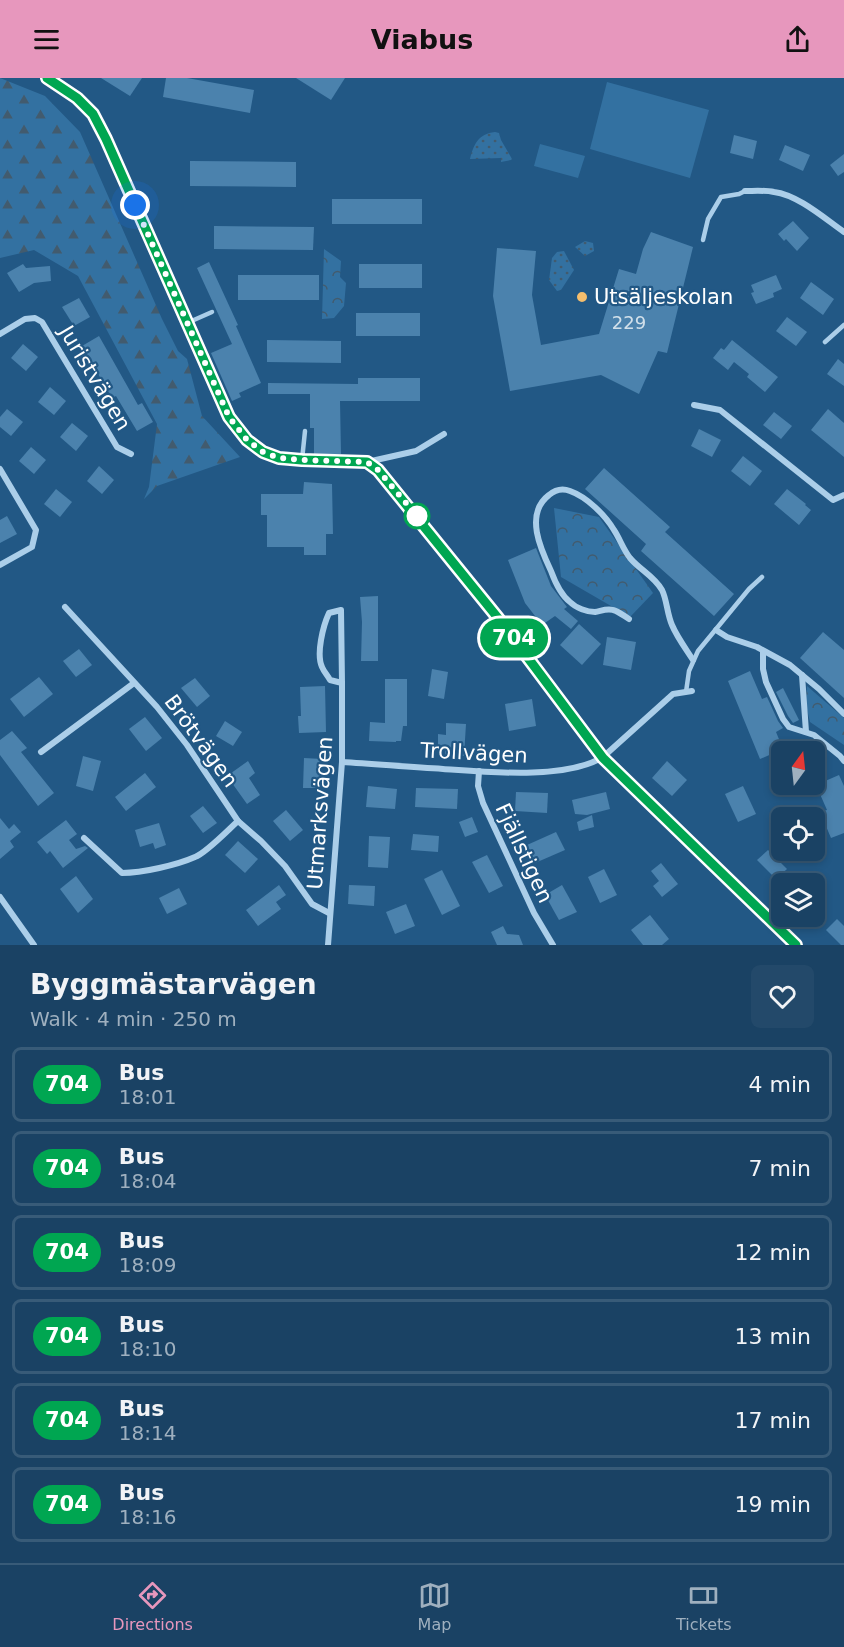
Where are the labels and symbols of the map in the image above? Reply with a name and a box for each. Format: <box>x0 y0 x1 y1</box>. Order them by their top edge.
your location <box>120 190 150 220</box>
place label: Utsäljeskolan <box>594 285 733 309</box>
marker: Utsäljeskolan <box>575 290 589 304</box>
house number: 229 <box>612 312 646 333</box>
street label: Juristvägen <box>53 320 136 435</box>
unlabelled marker <box>404 503 430 529</box>
line badge: 704 <box>480 618 548 658</box>
street label: Brötvägen <box>159 690 243 792</box>
street label: Utmarksvägen <box>303 736 337 890</box>
street label: Trollvägen <box>419 738 528 768</box>
north arrow <box>771 741 825 795</box>
street label: Fjällstigen <box>491 799 557 907</box>

